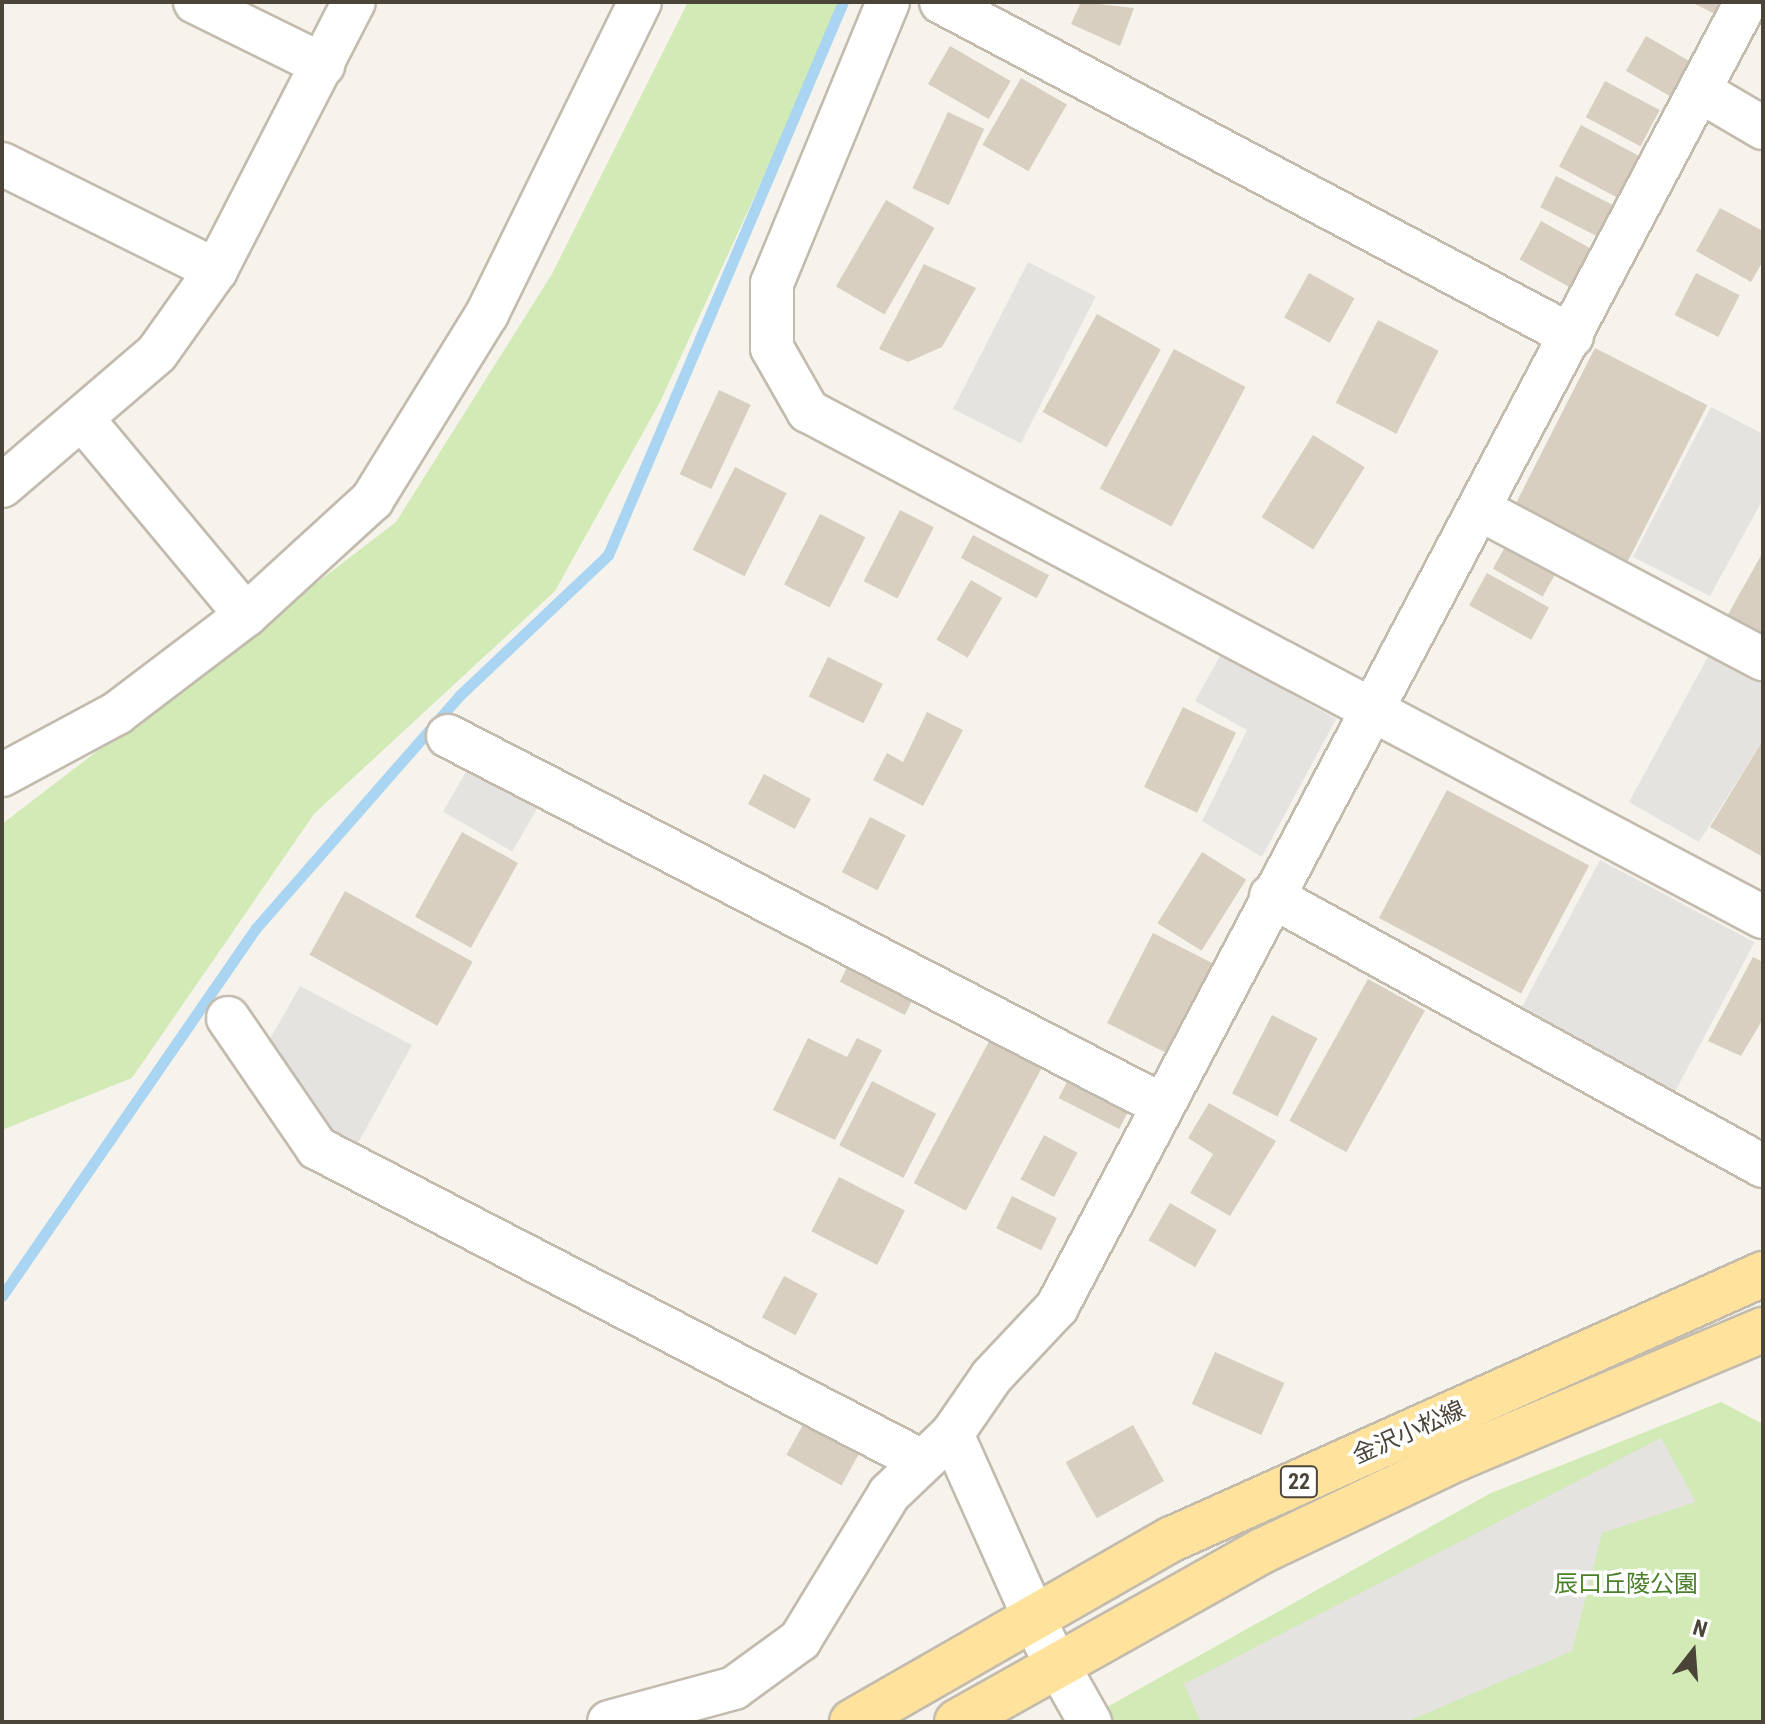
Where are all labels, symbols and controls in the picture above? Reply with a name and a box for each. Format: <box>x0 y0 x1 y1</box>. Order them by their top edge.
street label: 金沢小松線 <box>1348 1395 1470 1471</box>
road number: 22 <box>1279 1464 1319 1500</box>
park label: 辰口丘陵公園 <box>1554 1571 1698 1599</box>
north arrow <box>1653 1612 1733 1692</box>
text: N <box>1690 1615 1710 1642</box>

